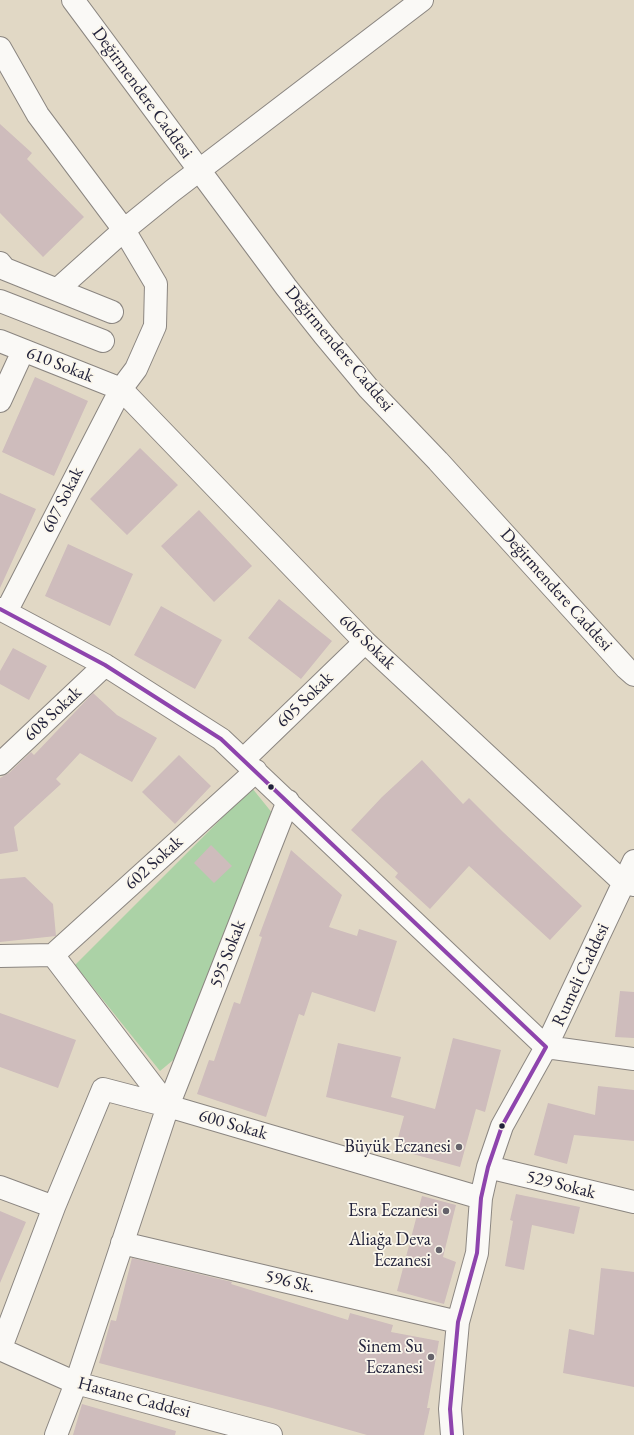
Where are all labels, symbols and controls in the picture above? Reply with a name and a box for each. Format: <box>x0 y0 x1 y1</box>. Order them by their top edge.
street label: Değirmendere Caddesi <box>87 23 197 163</box>
street label: Değirmendere Caddesi <box>280 282 398 416</box>
street label: 610 Sokak <box>23 342 97 388</box>
street label: 607 Sokak <box>37 464 89 536</box>
street label: Değirmendere Caddesi <box>495 524 617 656</box>
street label: 606 Sokak <box>334 610 400 674</box>
street label: 605 Sokak <box>272 668 338 732</box>
street label: 608 Sokak <box>20 682 86 746</box>
unlabelled marker <box>266 782 276 792</box>
street label: 602 Sokak <box>121 831 187 895</box>
street label: 595 Sokak <box>205 917 251 991</box>
street label: Rumeli Caddesi <box>548 920 614 1030</box>
street label: 600 Sokak <box>196 1105 270 1145</box>
unlabelled marker <box>497 1121 507 1131</box>
place label: Büyük Eczanesi <box>344 1136 451 1158</box>
marker: Büyük Eczanesi <box>454 1142 464 1152</box>
street label: 529 Sokak <box>524 1166 598 1204</box>
place label: Esra Eczanesi <box>348 1200 438 1222</box>
marker: Esra Eczanesi <box>441 1206 451 1216</box>
place label: Aliağa Deva Eczanesi <box>349 1229 431 1272</box>
marker: Aliağa Deva Eczanesi <box>434 1245 444 1255</box>
street label: 596 Sk. <box>263 1266 317 1298</box>
place label: Sinem Su Eczanesi <box>358 1336 423 1378</box>
marker: Sinem Su Eczanesi <box>426 1352 436 1362</box>
street label: Hastane Caddesi <box>75 1373 193 1423</box>

